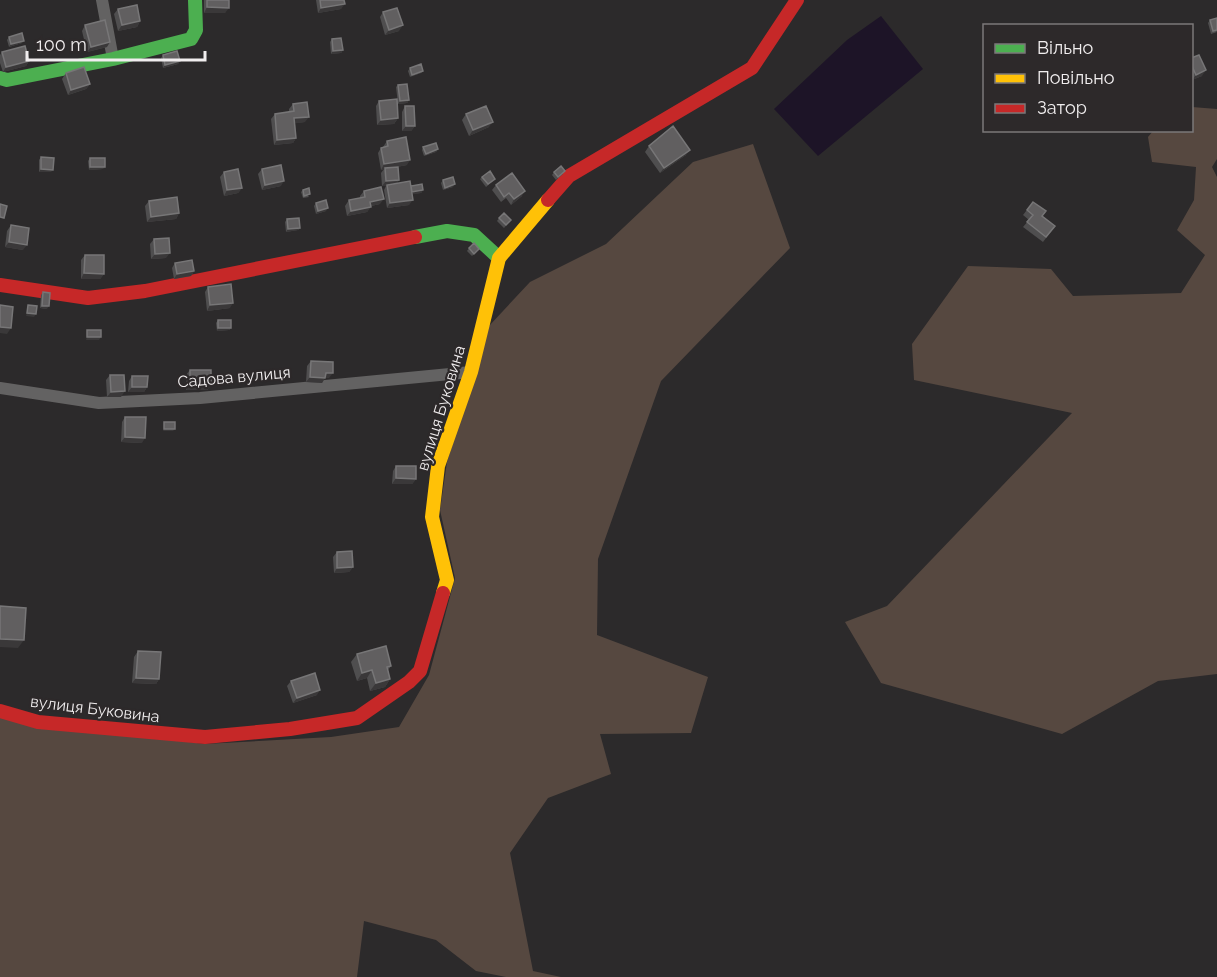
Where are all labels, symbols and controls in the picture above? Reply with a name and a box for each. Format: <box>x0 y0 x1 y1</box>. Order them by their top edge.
scale bar <box>27 24 206 62</box>
legend <box>983 24 1193 132</box>
text: 100 m <box>36 34 87 55</box>
text: Вільно <box>1037 37 1093 58</box>
text: Повільно <box>1037 67 1115 88</box>
text: Затор <box>1037 97 1087 118</box>
street label: вулиця Буковина <box>413 343 469 473</box>
street label: Садова вулиця <box>177 363 291 391</box>
street label: вулиця Буковина <box>29 692 161 726</box>

